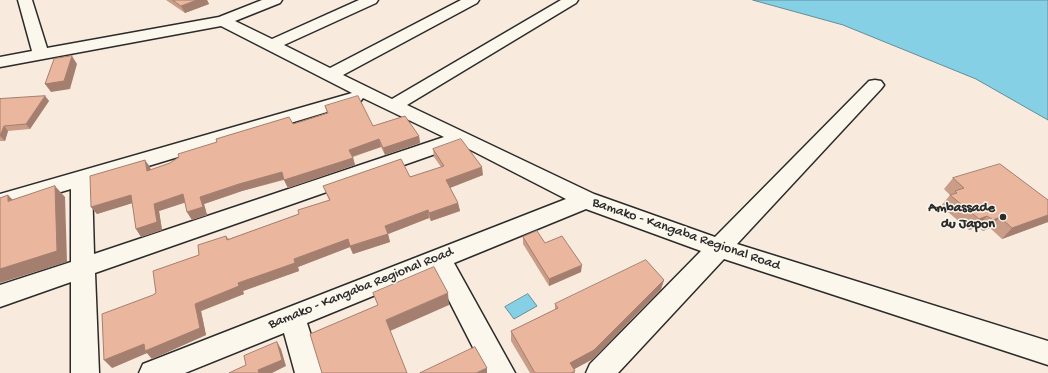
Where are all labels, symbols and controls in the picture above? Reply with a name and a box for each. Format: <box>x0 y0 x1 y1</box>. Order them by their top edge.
street label: Bamako - Kangaba Regional Road <box>590 195 782 275</box>
place label: Ambassade du Japon <box>928 201 995 234</box>
marker: Ambassade du Japon <box>998 212 1008 222</box>
street label: Bamako - Kangaba Regional Road <box>266 244 456 334</box>

